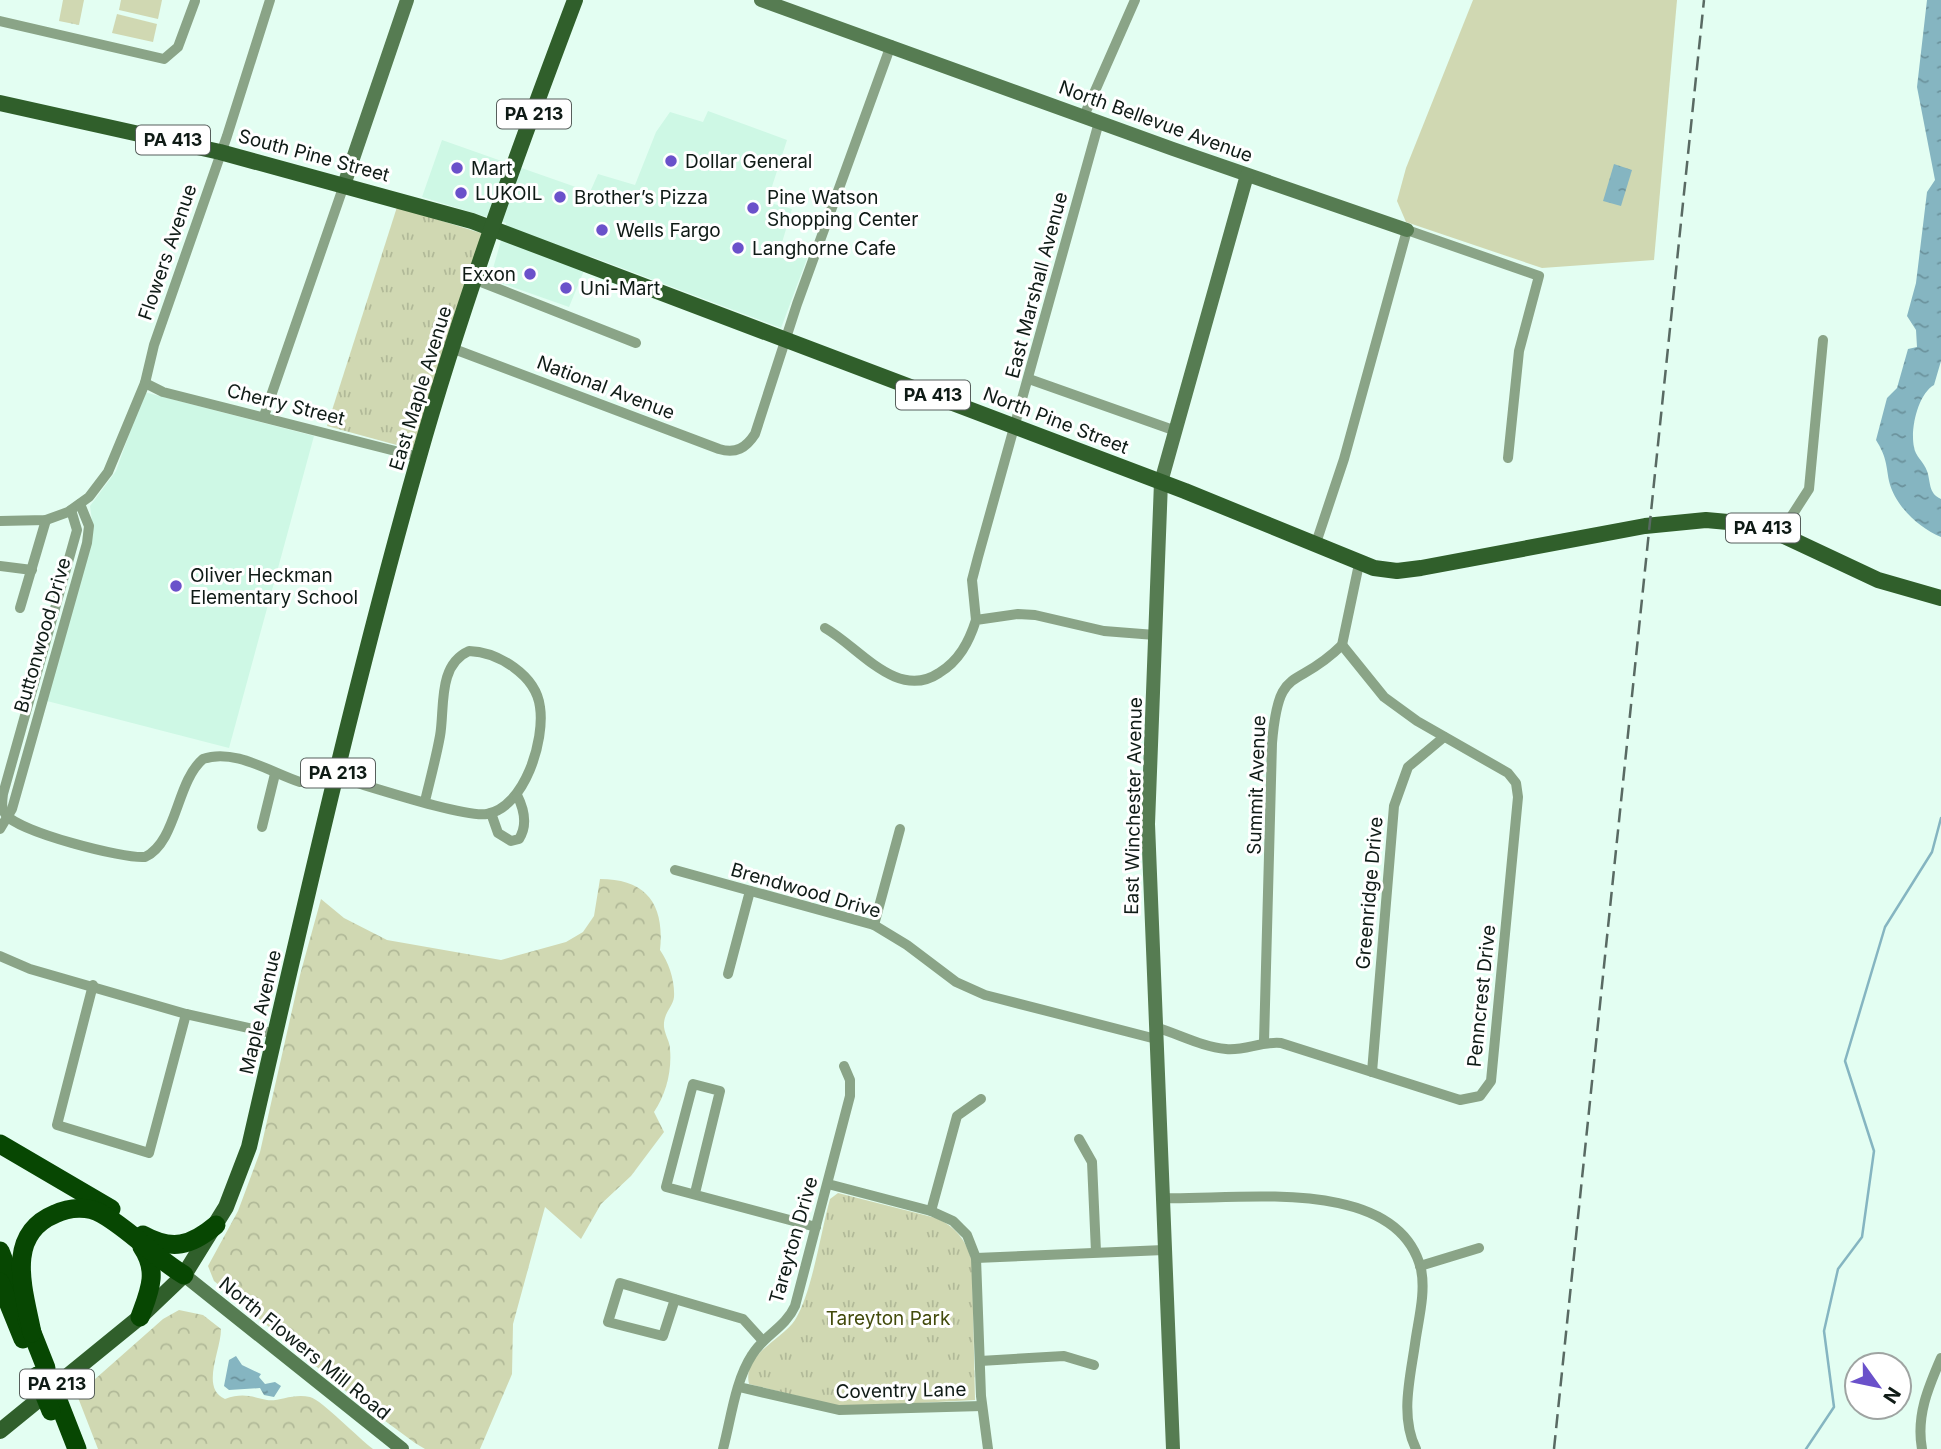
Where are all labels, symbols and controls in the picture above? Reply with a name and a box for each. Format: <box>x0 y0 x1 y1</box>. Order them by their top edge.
street label: North Bellevue Avenue <box>1056 76 1256 167</box>
road number: PA 213 <box>497 100 571 128</box>
street label: South Pine Street <box>236 124 392 187</box>
road number: PA 413 <box>136 125 210 154</box>
place label: Dollar General <box>685 150 812 173</box>
marker: Dollar General <box>663 153 679 169</box>
place label: Mart <box>471 157 513 180</box>
marker: Mart <box>449 160 465 176</box>
street label: Flowers Avenue <box>133 181 202 323</box>
place label: LUKOIL <box>475 182 542 205</box>
marker: LUKOIL <box>453 185 469 201</box>
place label: Brother’s Pizza <box>574 186 708 209</box>
place label: Pine Watson Shopping Center <box>767 186 918 231</box>
marker: Brother’s Pizza <box>552 189 568 205</box>
street label: East Marshall Avenue <box>1001 189 1072 381</box>
marker: Pine Watson Shopping Center <box>745 200 761 216</box>
place label: Wells Fargo <box>616 219 721 242</box>
marker: Wells Fargo <box>594 222 610 238</box>
place label: Langhorne Cafe <box>752 237 896 260</box>
marker: Langhorne Cafe <box>730 240 746 256</box>
place label: Exxon <box>462 263 516 286</box>
marker: Exxon <box>522 266 538 282</box>
place label: Uni-Mart <box>580 277 660 300</box>
marker: Uni-Mart <box>558 280 574 296</box>
street label: East Maple Avenue <box>384 303 456 473</box>
street label: National Avenue <box>534 351 678 424</box>
street label: Cherry Street <box>225 379 347 430</box>
road number: PA 413 <box>896 380 970 410</box>
street label: North Pine Street <box>980 382 1132 459</box>
road number: PA 413 <box>1726 514 1800 542</box>
street label: Buttonwood Drive <box>9 555 76 715</box>
place label: Oliver Heckman Elementary School <box>190 564 358 609</box>
marker: Oliver Heckman Elementary School <box>168 578 184 594</box>
street label: East Winchester Avenue <box>1120 697 1147 915</box>
street label: Summit Avenue <box>1243 715 1270 855</box>
road number: PA 213 <box>301 758 375 788</box>
street label: Greenridge Drive <box>1351 816 1388 970</box>
street label: Brendwood Drive <box>728 858 884 923</box>
street label: Penncrest Drive <box>1463 924 1500 1068</box>
street label: Maple Avenue <box>235 948 286 1077</box>
street label: Tareyton Drive <box>764 1174 823 1306</box>
street label: North Flowers Mill Road <box>214 1272 395 1425</box>
park label: Tareyton Park <box>826 1307 951 1330</box>
north arrow <box>1843 1351 1913 1421</box>
road number: PA 213 <box>20 1370 94 1399</box>
street label: Coventry Lane <box>835 1378 967 1403</box>
text: N <box>1878 1383 1905 1407</box>

